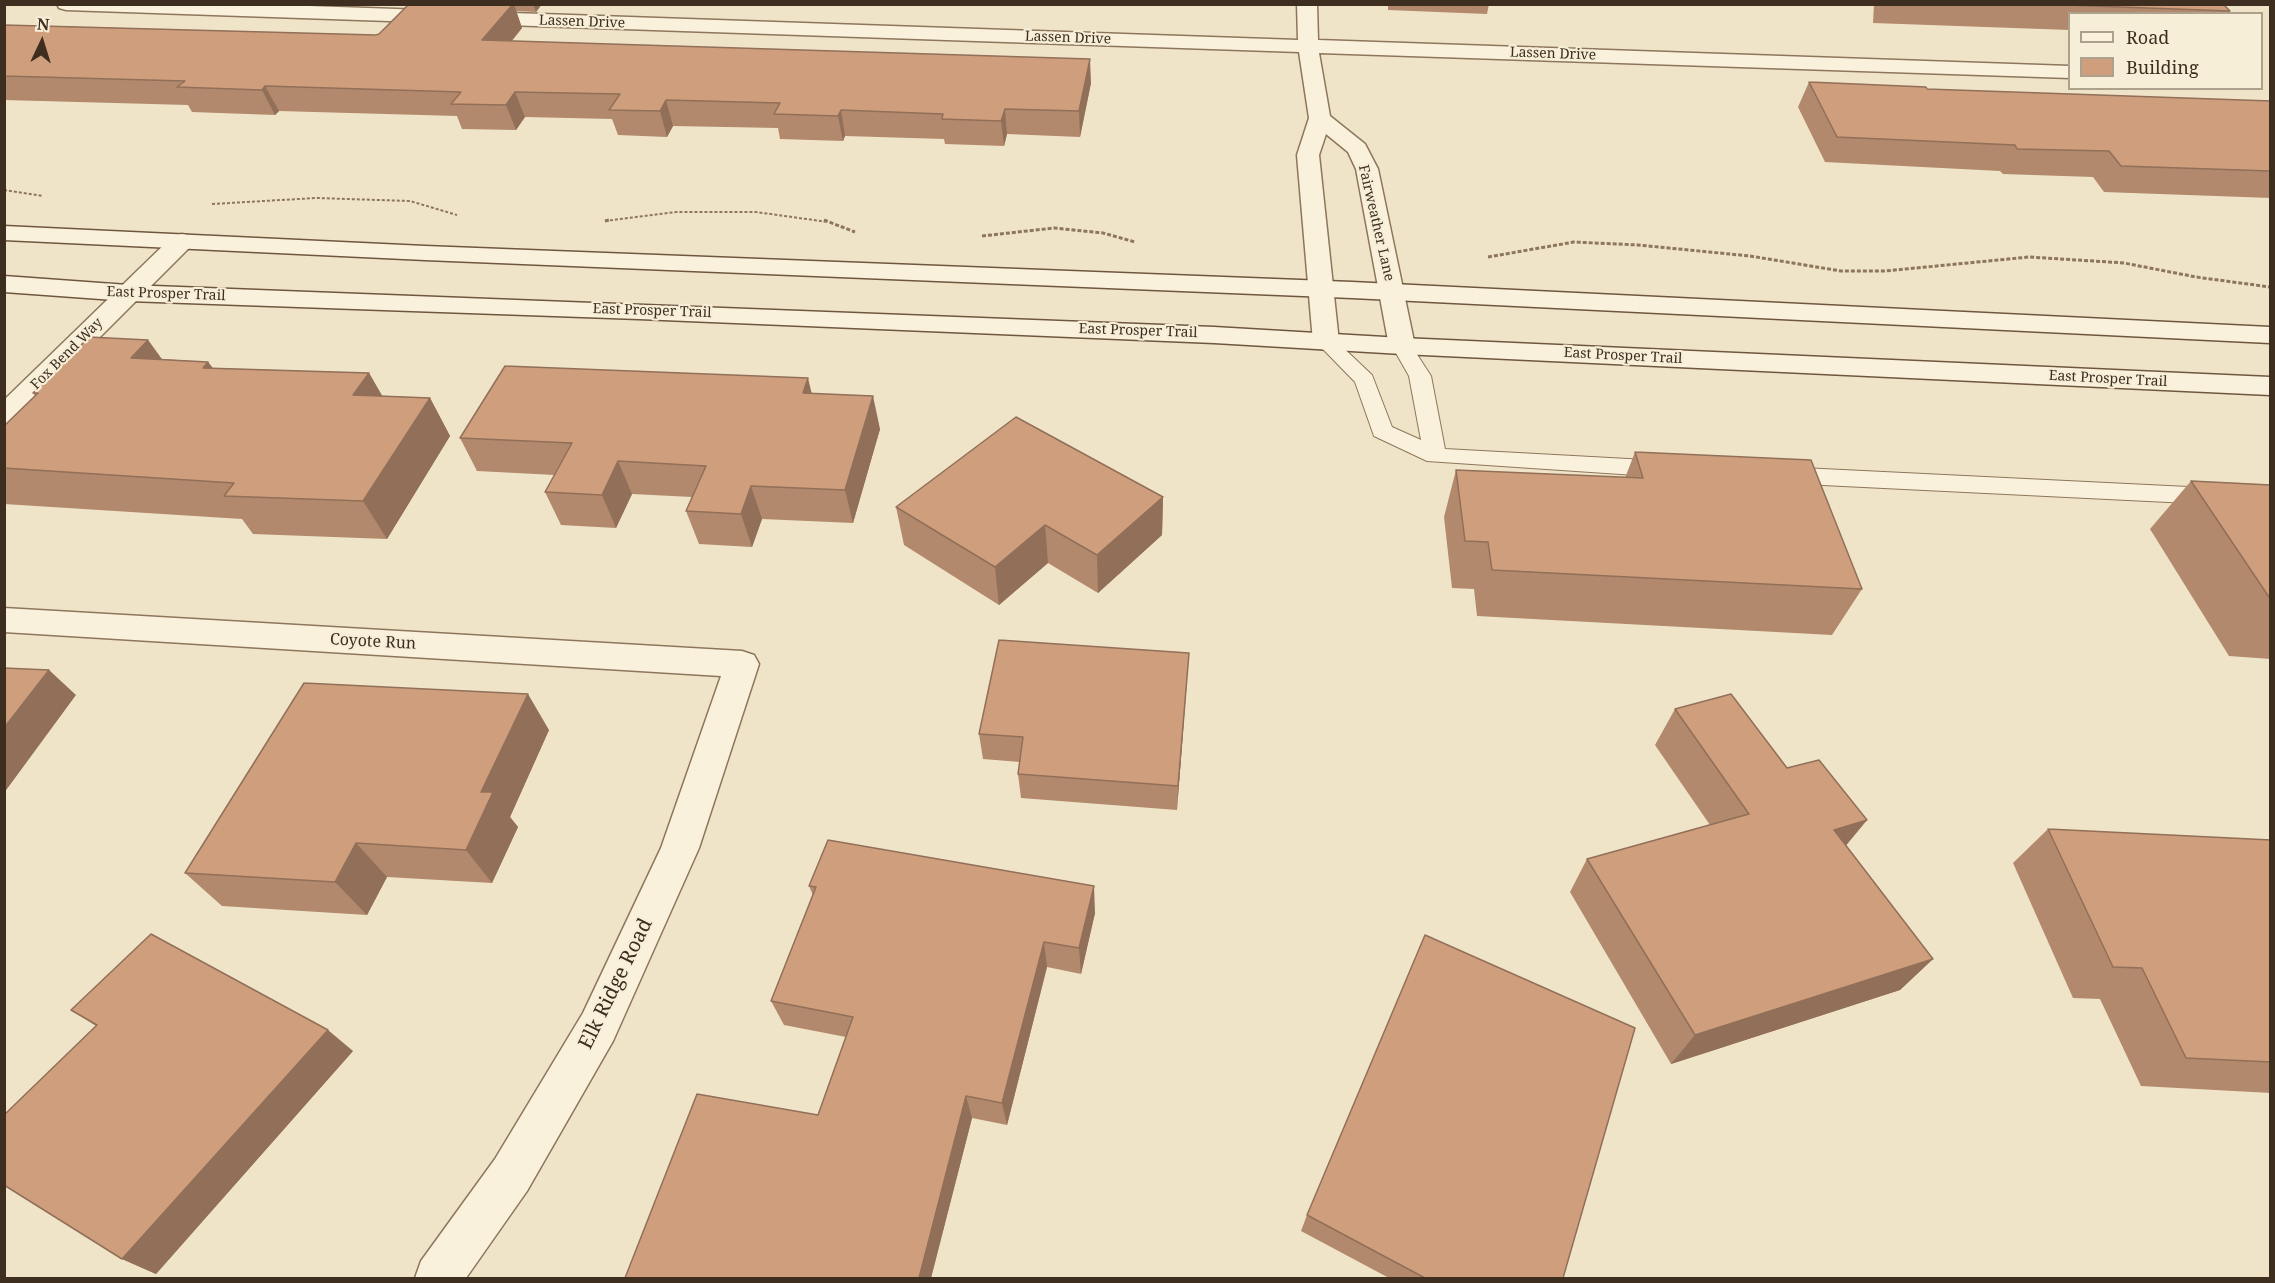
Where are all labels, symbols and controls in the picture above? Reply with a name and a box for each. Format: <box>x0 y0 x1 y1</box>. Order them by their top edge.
north arrow <box>12 12 72 72</box>
street label: Lassen Drive <box>539 12 625 32</box>
legend <box>2068 12 2263 90</box>
text: N <box>36 13 50 35</box>
text: Road <box>2126 25 2169 49</box>
street label: Lassen Drive <box>1025 28 1111 48</box>
street label: Lassen Drive <box>1510 44 1596 64</box>
text: Building <box>2126 55 2199 79</box>
street label: Fairweather Lane <box>1354 163 1398 283</box>
street label: East Prosper Trail <box>106 284 226 304</box>
street label: East Prosper Trail <box>592 301 712 321</box>
street label: Fox Bend Way <box>28 315 106 393</box>
street label: East Prosper Trail <box>1078 321 1198 341</box>
street label: East Prosper Trail <box>1563 345 1683 367</box>
street label: East Prosper Trail <box>2048 368 2168 390</box>
street label: Coyote Run <box>329 630 417 654</box>
street label: Elk Ridge Road <box>574 915 658 1053</box>

